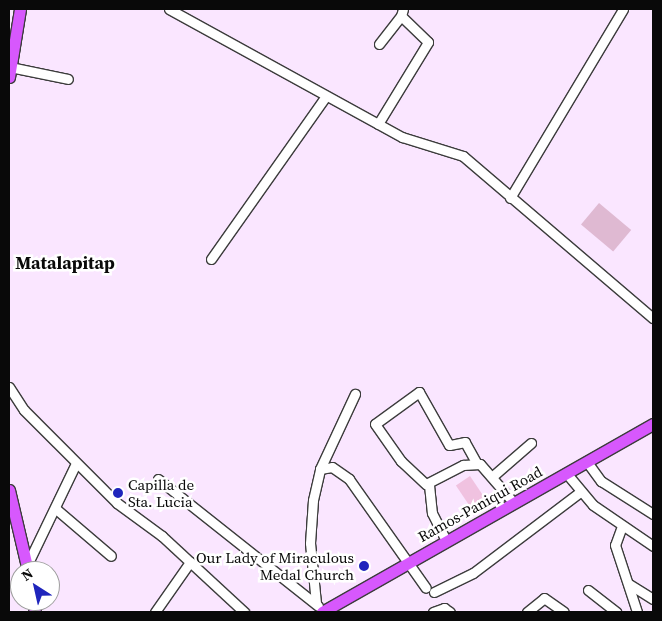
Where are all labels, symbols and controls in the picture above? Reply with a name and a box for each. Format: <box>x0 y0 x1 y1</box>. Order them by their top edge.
district label: Matalapitap <box>15 252 115 274</box>
street label: Ramos-Paniqui Road <box>415 462 545 546</box>
place label: Capilla de Sta. Lucia <box>128 475 194 510</box>
marker: Capilla de Sta. Lucia <box>112 487 124 499</box>
place label: Our Lady of Miraculous Medal Church <box>196 548 354 583</box>
marker: Our Lady of Miraculous Medal Church <box>358 560 370 572</box>
north arrow <box>10 561 60 611</box>
text: N <box>17 563 37 586</box>

